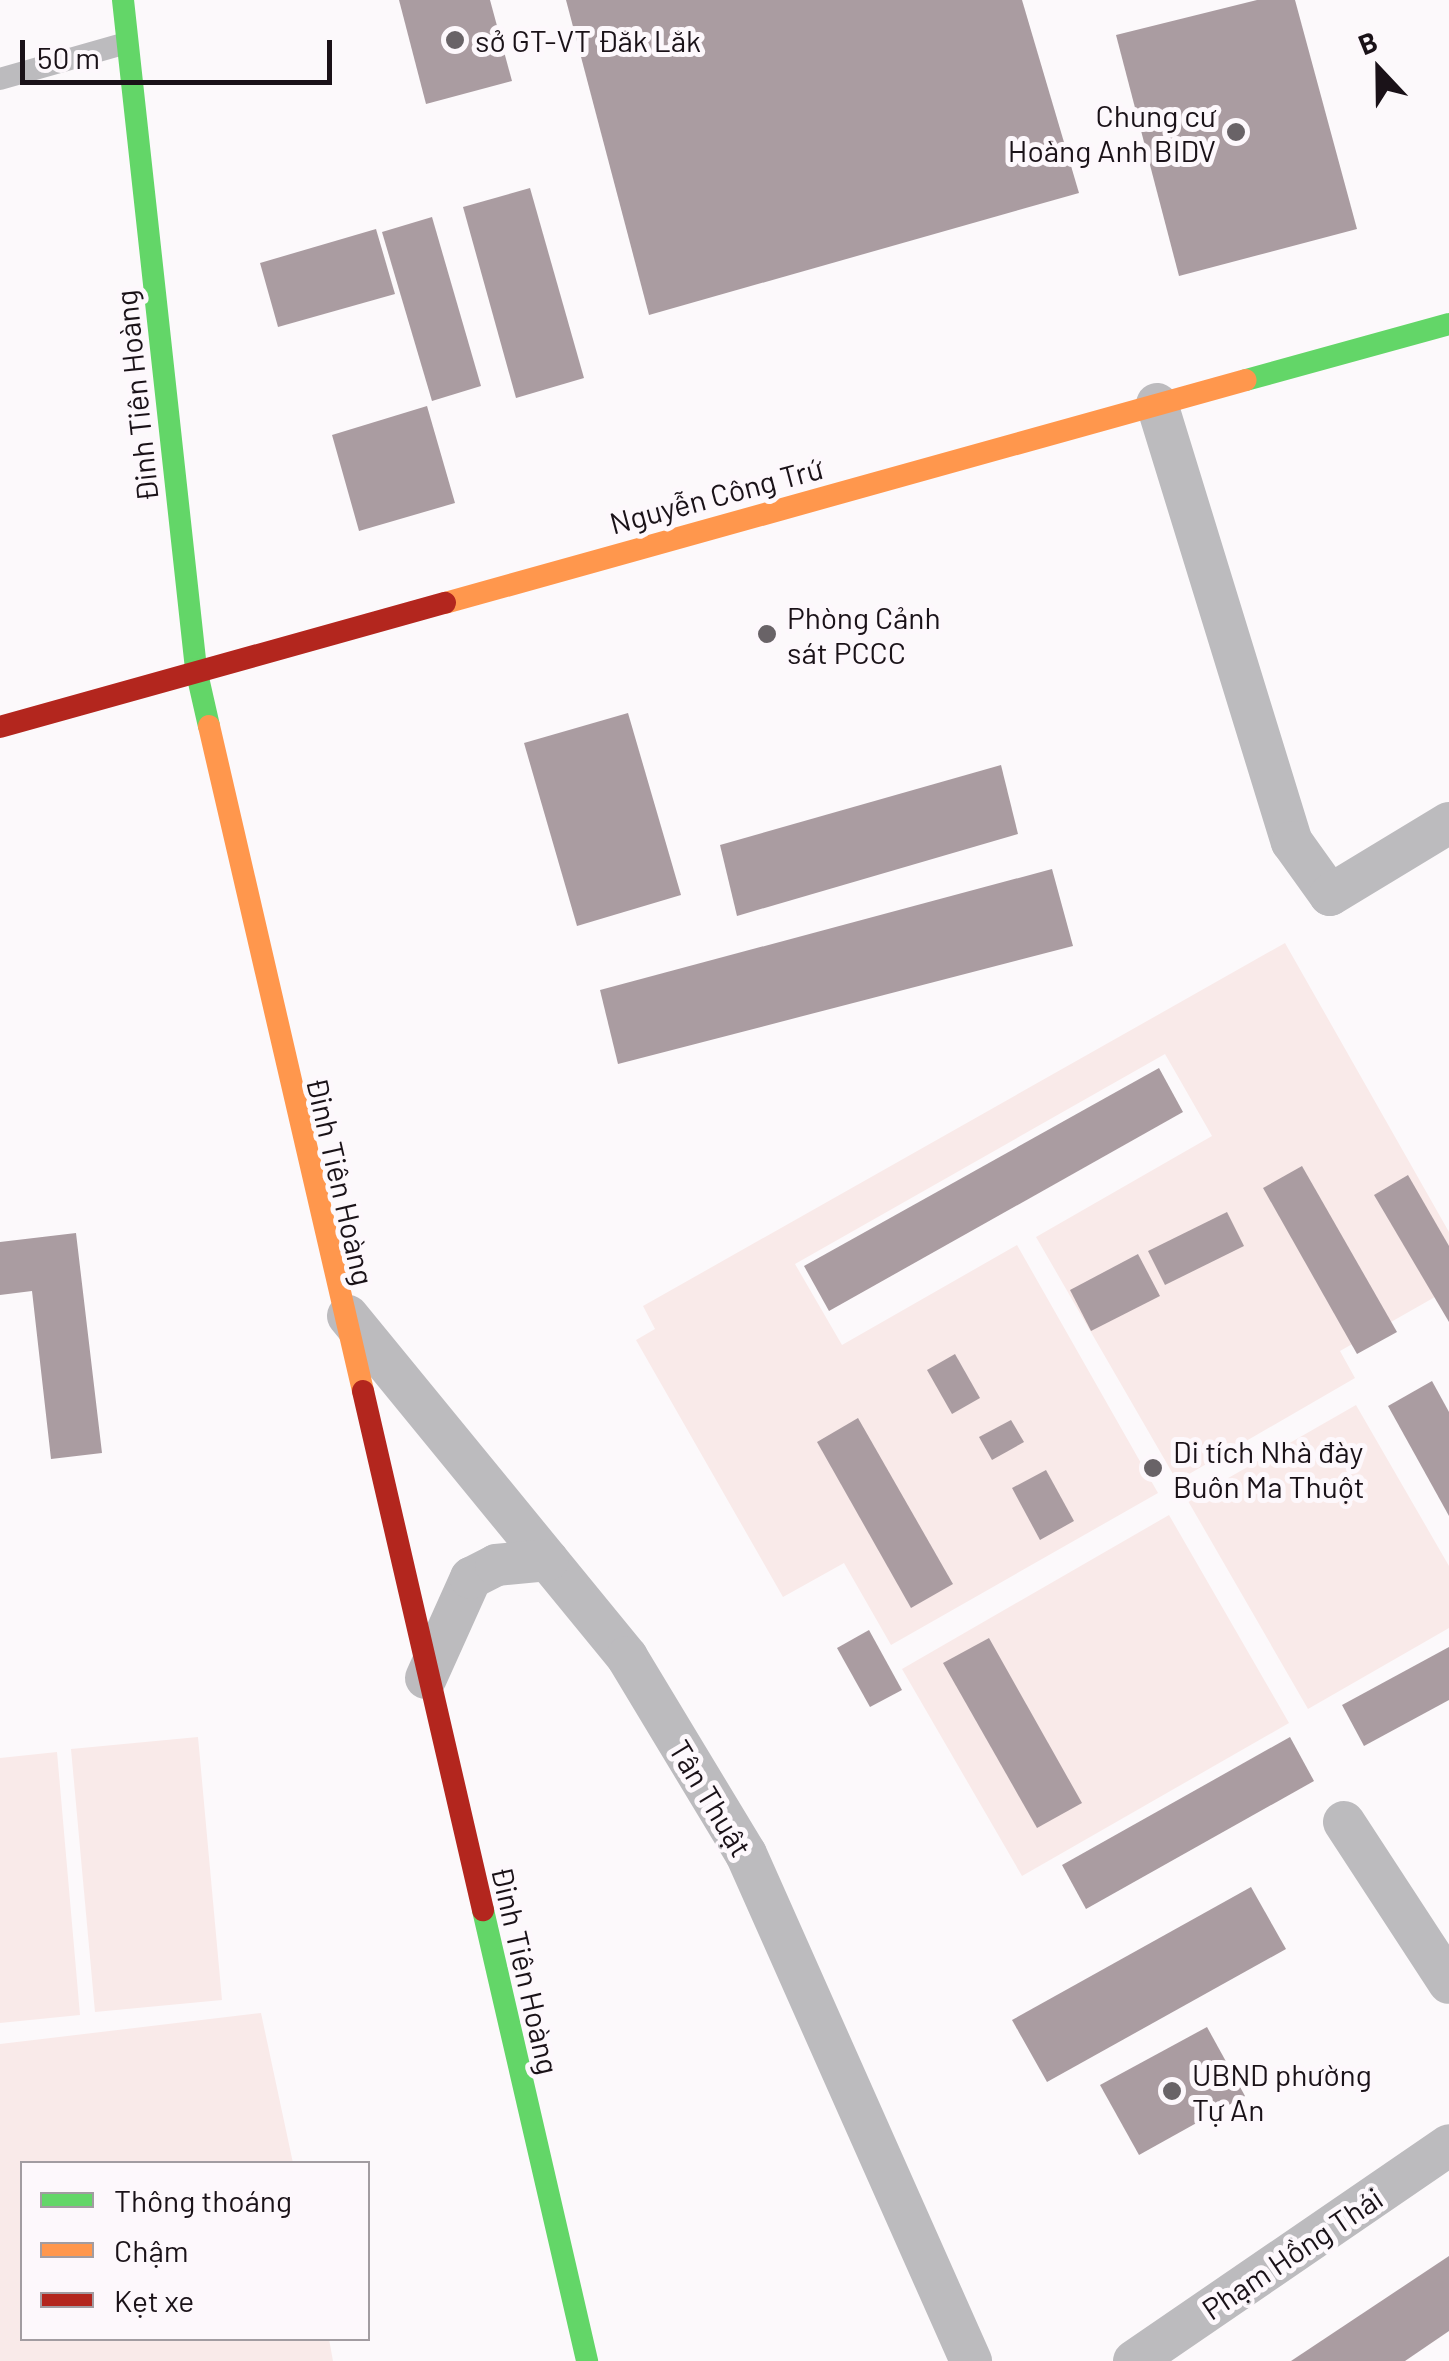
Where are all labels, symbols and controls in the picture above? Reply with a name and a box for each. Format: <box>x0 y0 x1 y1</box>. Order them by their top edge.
scale bar <box>25 20 338 82</box>
north arrow <box>1329 20 1429 120</box>
place label: sở GT-VT Đăk Lăk <box>475 22 701 58</box>
text: B <box>1353 23 1382 61</box>
marker: sở GT-VT Đăk Lăk <box>444 29 466 51</box>
text: 50 m <box>37 39 100 75</box>
place label: Chung cư Hoàng Anh BIDV <box>1008 97 1216 168</box>
marker: Chung cư Hoàng Anh BIDV <box>1225 121 1247 143</box>
street label: Đinh Tiên Hoàng <box>107 289 165 503</box>
street label: Nguyễn Công Trứ <box>606 449 826 541</box>
place label: Phòng Cảnh sát PCCC <box>787 599 941 670</box>
marker: Phòng Cảnh sát PCCC <box>756 623 778 645</box>
street label: Đinh Tiên Hoàng <box>300 1073 382 1289</box>
place label: Di tích Nhà đày Buôn Ma Thuột <box>1173 1433 1365 1504</box>
marker: Di tích Nhà đày Buôn Ma Thuột <box>1142 1457 1164 1479</box>
street label: Tân Thuật <box>662 1733 760 1863</box>
street label: Đinh Tiên Hoàng <box>485 1862 567 2078</box>
place label: UBND phường Tự An <box>1192 2056 1372 2126</box>
marker: UBND phường Tự An <box>1161 2080 1183 2102</box>
legend <box>20 2161 370 2341</box>
street label: Phạm Hồng Thái <box>1195 2179 1389 2327</box>
text: Thông thoáng <box>114 2182 292 2218</box>
text: Chậm <box>114 2232 189 2268</box>
text: Kẹt xe <box>114 2282 194 2318</box>

